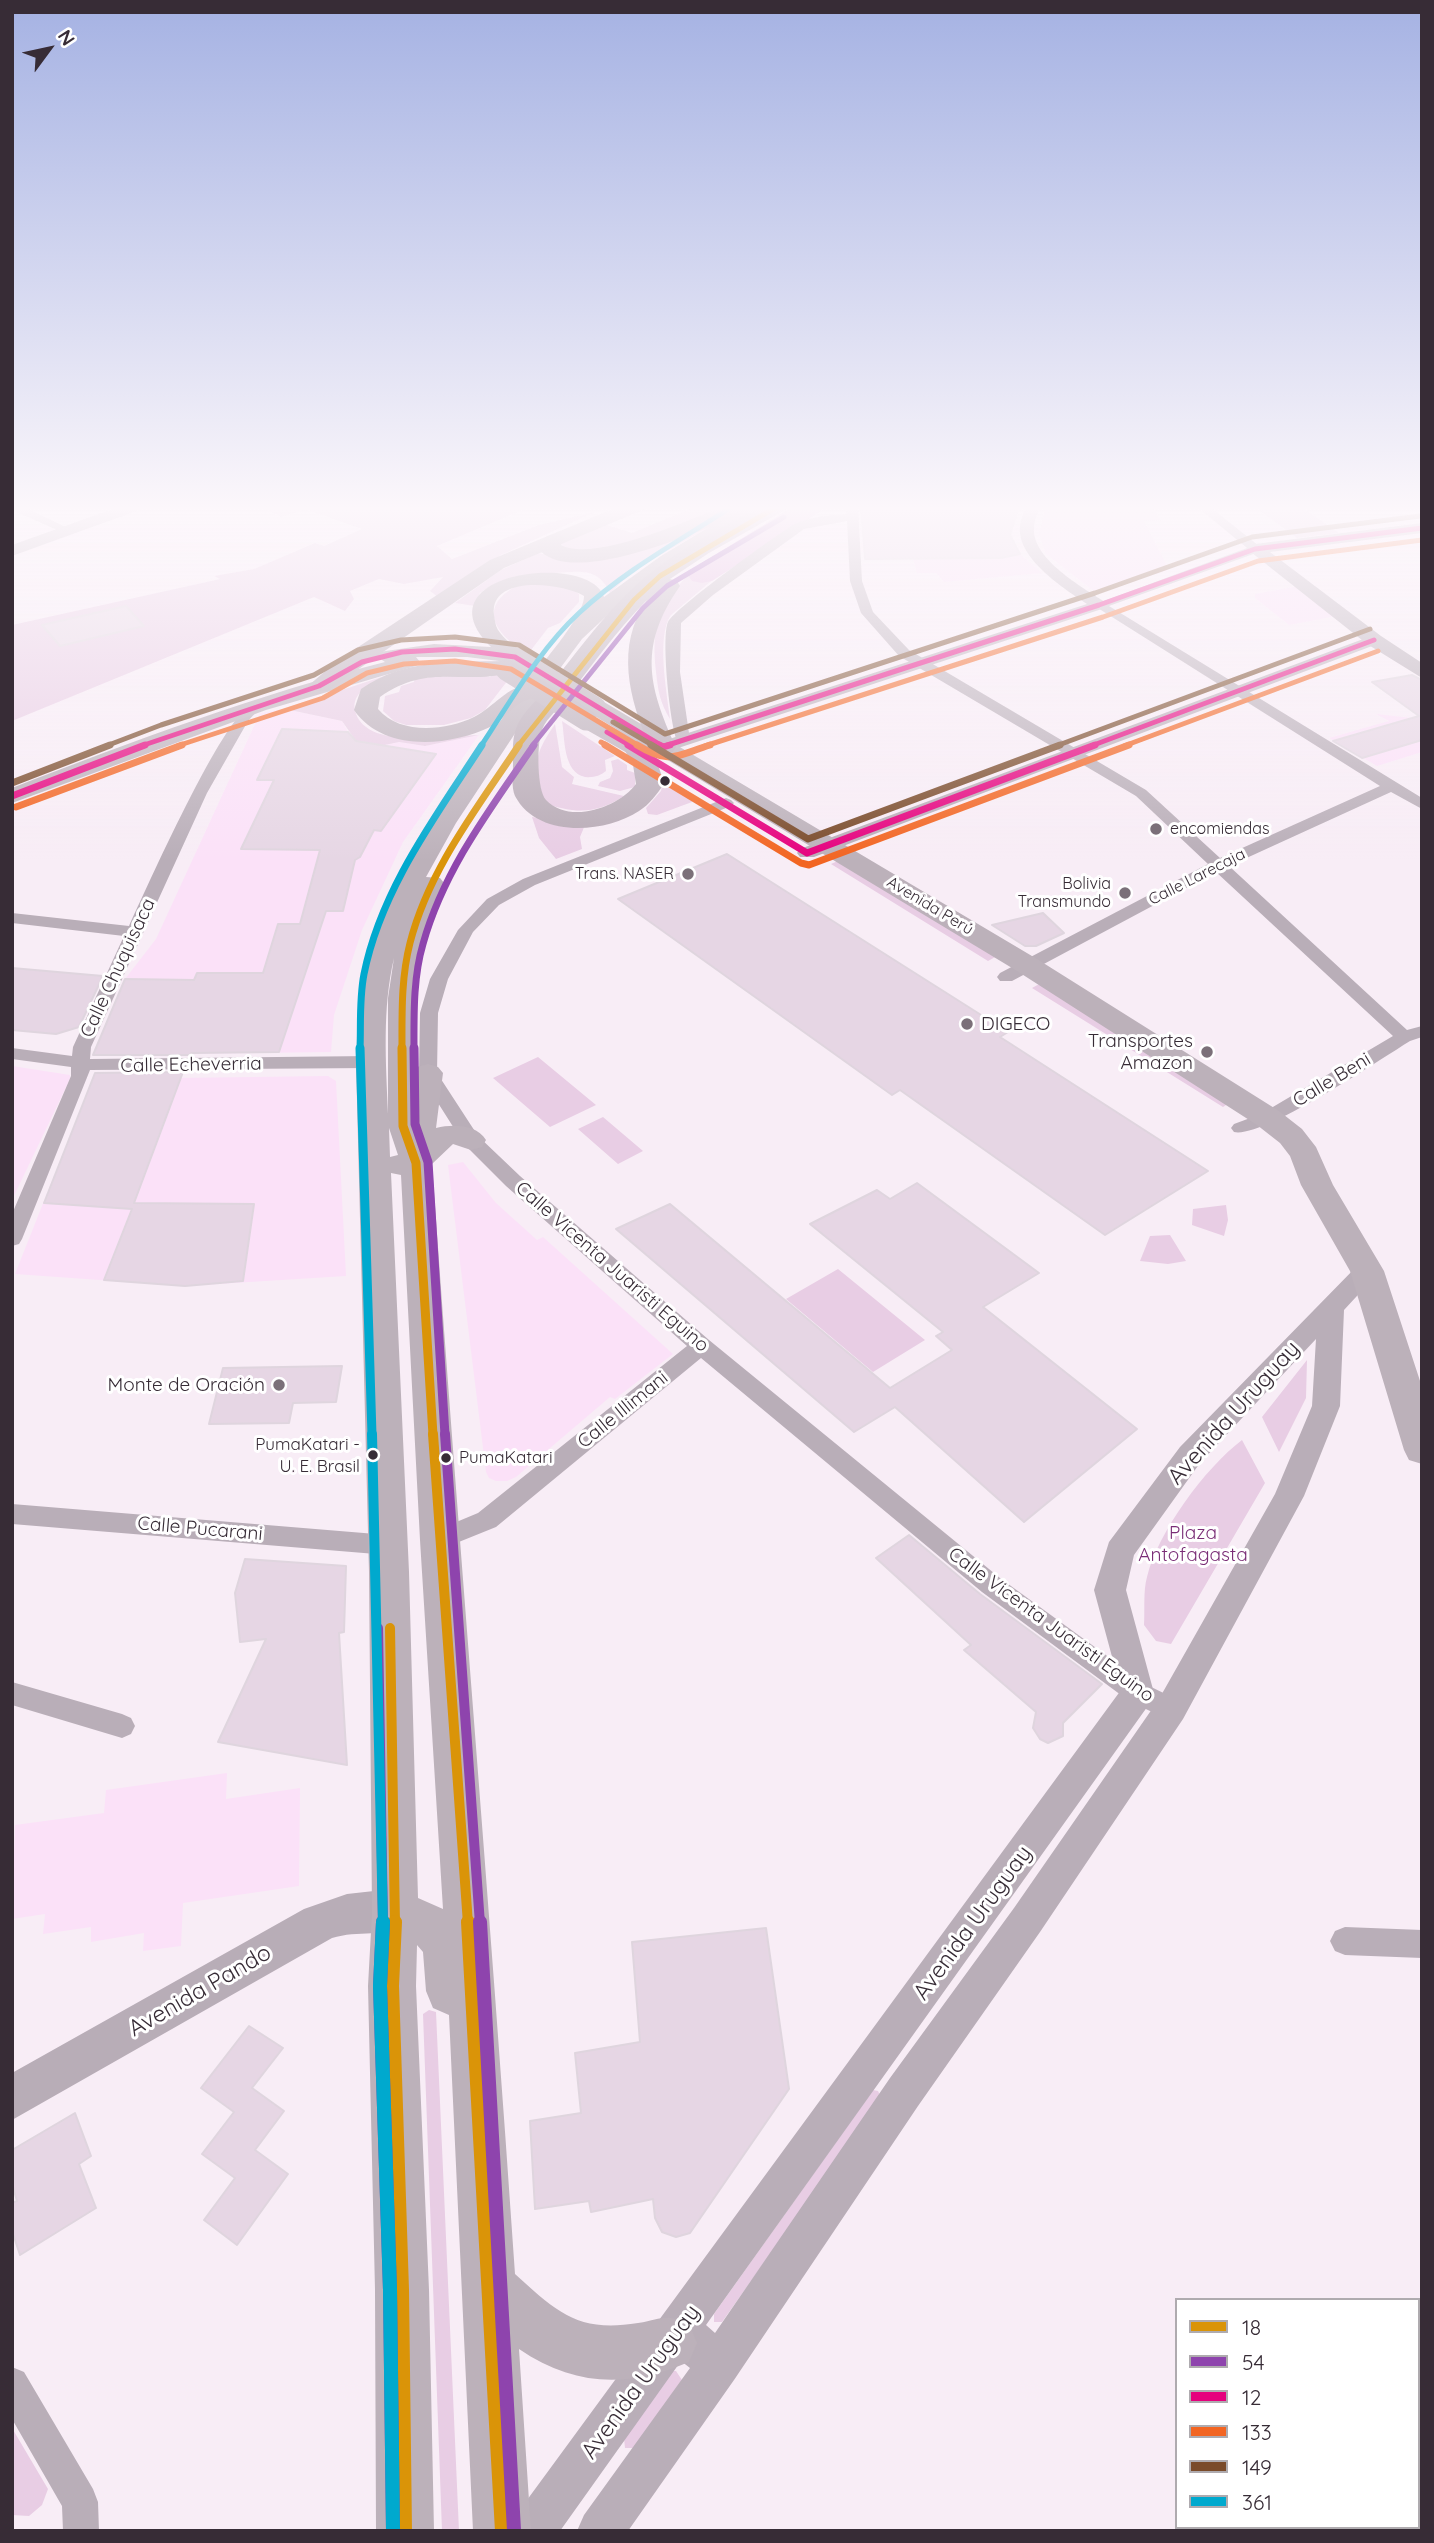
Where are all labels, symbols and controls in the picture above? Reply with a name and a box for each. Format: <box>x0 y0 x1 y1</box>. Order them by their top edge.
north arrow <box>14 14 84 84</box>
text: N <box>53 25 80 50</box>
unlabelled marker <box>658 774 672 788</box>
place label: encomiendas <box>1170 819 1269 839</box>
marker: encomiendas <box>1148 821 1164 837</box>
street label: Calle Larecaja <box>1146 844 1248 910</box>
place label: Trans. NASER <box>575 864 674 884</box>
marker: Trans. NASER <box>680 866 696 882</box>
street label: Avenida Perú <box>883 873 977 939</box>
place label: Bolivia Transmundo <box>1018 874 1111 912</box>
marker: Bolivia Transmundo <box>1117 885 1133 901</box>
street label: Calle Chuquisaca <box>76 895 160 1041</box>
place label: DIGECO <box>981 1013 1050 1035</box>
marker: DIGECO <box>959 1016 975 1032</box>
place label: Transportes Amazon <box>1088 1030 1193 1074</box>
marker: Transportes Amazon <box>1199 1044 1215 1060</box>
street label: Calle Beni <box>1289 1048 1375 1112</box>
street label: Calle Echeverria <box>120 1052 262 1078</box>
street label: Calle Vicenta Juaristi Eguino <box>511 1177 713 1357</box>
street label: Avenida Uruguay <box>1162 1335 1306 1491</box>
street label: Calle Illimani <box>573 1367 673 1453</box>
place label: Monte de Oración <box>108 1374 265 1396</box>
marker: Monte de Oración <box>271 1377 287 1393</box>
place label: PumaKatari - U. E. Brasil <box>255 1435 360 1475</box>
marker: PumaKatari - U. E. Brasil <box>366 1448 380 1462</box>
place label: PumaKatari <box>459 1448 553 1468</box>
marker: PumaKatari <box>439 1451 453 1465</box>
street label: Calle Pucarani <box>137 1512 263 1546</box>
park label: Plaza Antofagasta <box>1138 1522 1248 1566</box>
street label: Calle Vicenta Juaristi Eguino <box>944 1543 1158 1707</box>
street label: Avenida Uruguay <box>908 1840 1038 2006</box>
street label: Avenida Pando <box>124 1939 276 2043</box>
legend <box>1175 2298 1420 2529</box>
street label: Avenida Uruguay <box>576 2299 706 2465</box>
text: 18 <box>1242 2314 1261 2340</box>
text: 54 <box>1242 2349 1265 2375</box>
text: 12 <box>1242 2384 1261 2410</box>
text: 133 <box>1242 2419 1272 2445</box>
text: 149 <box>1242 2454 1272 2480</box>
text: 361 <box>1242 2489 1272 2515</box>

